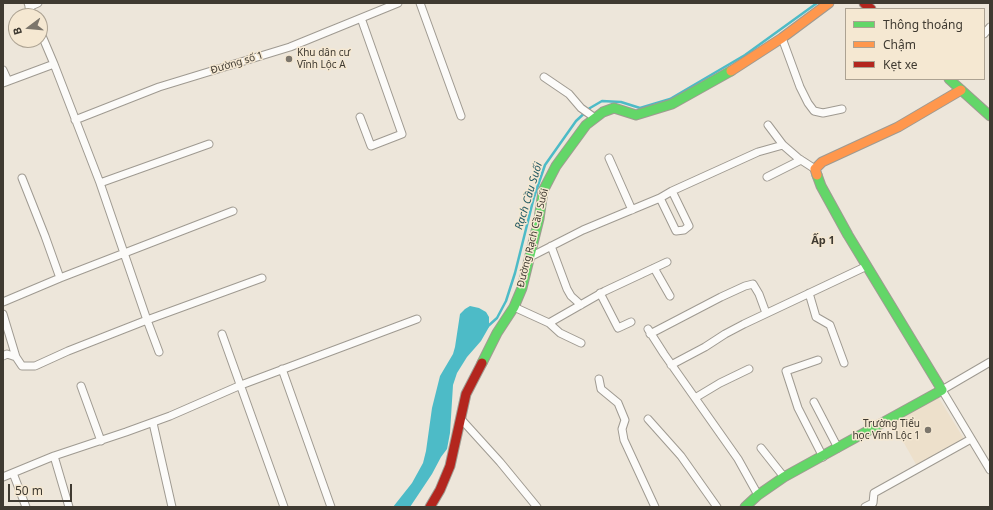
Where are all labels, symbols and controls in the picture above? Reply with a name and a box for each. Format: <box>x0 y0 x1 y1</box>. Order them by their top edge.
north arrow <box>8 8 48 48</box>
legend <box>845 8 985 80</box>
text: Thông thoáng <box>883 16 963 33</box>
text: B <box>9 26 25 37</box>
text: Chậm <box>883 36 916 53</box>
place label: Khu dân cư Vĩnh Lộc A <box>297 47 350 70</box>
street label: Đường số 1 <box>209 49 265 77</box>
marker: Khu dân cư Vĩnh Lộc A <box>284 54 294 64</box>
text: Kẹt xe <box>883 56 918 73</box>
water label: Rạch Cầu Suối <box>513 161 545 231</box>
street label: Đường Rạch Cầu Suối <box>515 187 551 289</box>
district label: Ấp 1 <box>811 234 835 248</box>
place label: Trường Tiểu học Vĩnh Lộc 1 <box>852 418 920 442</box>
marker: Trường Tiểu học Vĩnh Lộc 1 <box>923 425 933 435</box>
scale bar <box>10 476 74 502</box>
text: 50 m <box>15 482 43 499</box>

